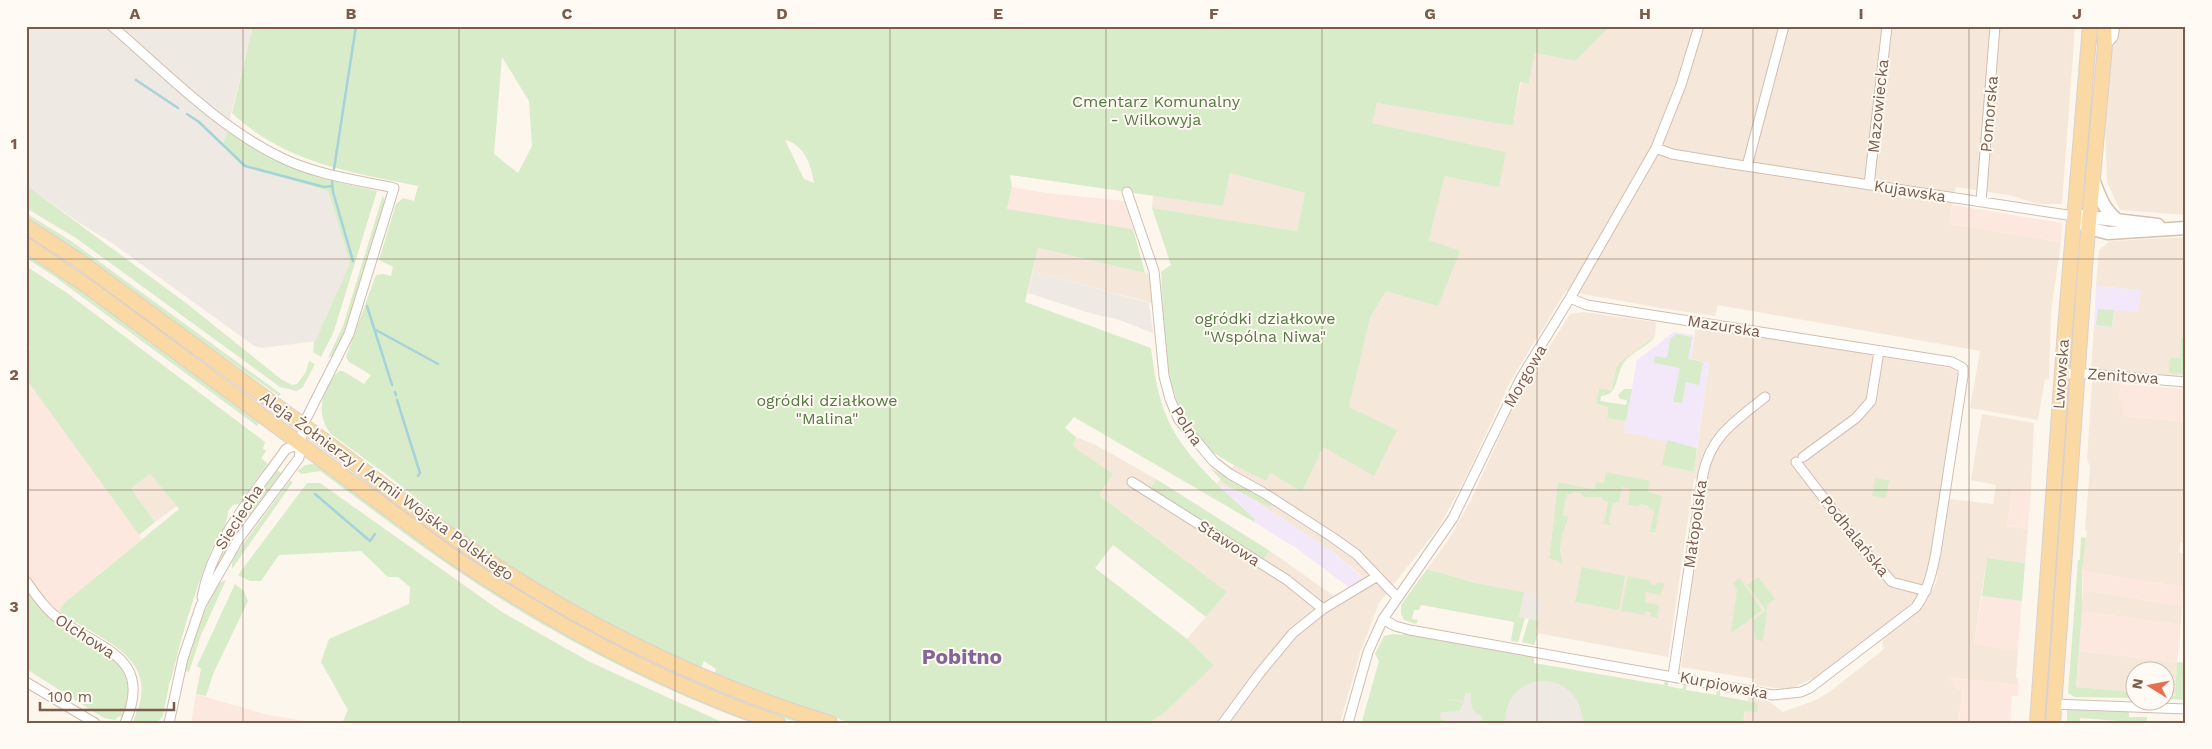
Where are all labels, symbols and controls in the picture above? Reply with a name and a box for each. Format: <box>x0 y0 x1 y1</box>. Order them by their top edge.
text: A <box>130 4 141 23</box>
text: B <box>346 4 357 23</box>
text: C <box>562 4 573 23</box>
text: D <box>776 4 788 23</box>
text: E <box>993 4 1003 23</box>
text: F <box>1209 4 1219 23</box>
text: G <box>1424 4 1436 23</box>
text: H <box>1639 4 1651 23</box>
text: I <box>1858 4 1864 23</box>
text: J <box>2072 4 2082 23</box>
street label: Mazowiecka <box>1864 58 1892 154</box>
street label: Pomorska <box>1976 75 2002 153</box>
park label: Cmentarz Komunalny - Wilkowyja <box>1072 92 1241 129</box>
text: 1 <box>11 134 17 153</box>
street label: Kujawska <box>1873 176 1947 206</box>
park label: ogródki działkowe "Wspólna Niwa" <box>1194 309 1336 346</box>
street label: Mazurska <box>1686 311 1762 341</box>
street label: Lwowska <box>2049 338 2073 410</box>
street label: Morgowa <box>1499 341 1551 411</box>
street label: Zenitowa <box>2087 364 2159 388</box>
text: 2 <box>9 365 19 384</box>
street label: Aleja Żołnierzy I Armii Wojska Polskiego <box>256 388 518 584</box>
park label: ogródki działkowe "Malina" <box>756 391 898 428</box>
street label: Polna <box>1167 403 1207 449</box>
street label: Małopolska <box>1679 479 1711 569</box>
street label: Sieciecha <box>211 481 267 553</box>
street label: Podhalańska <box>1817 492 1893 580</box>
street label: Stawowa <box>1194 516 1264 570</box>
text: 3 <box>9 597 19 616</box>
street label: Olchowa <box>52 610 118 662</box>
district label: Pobitno <box>922 644 1002 669</box>
north arrow <box>2124 662 2174 712</box>
street label: Kurpiowska <box>1678 667 1770 703</box>
text: N <box>2128 677 2146 690</box>
scale bar <box>40 679 174 711</box>
text: 100 m <box>48 688 92 706</box>

